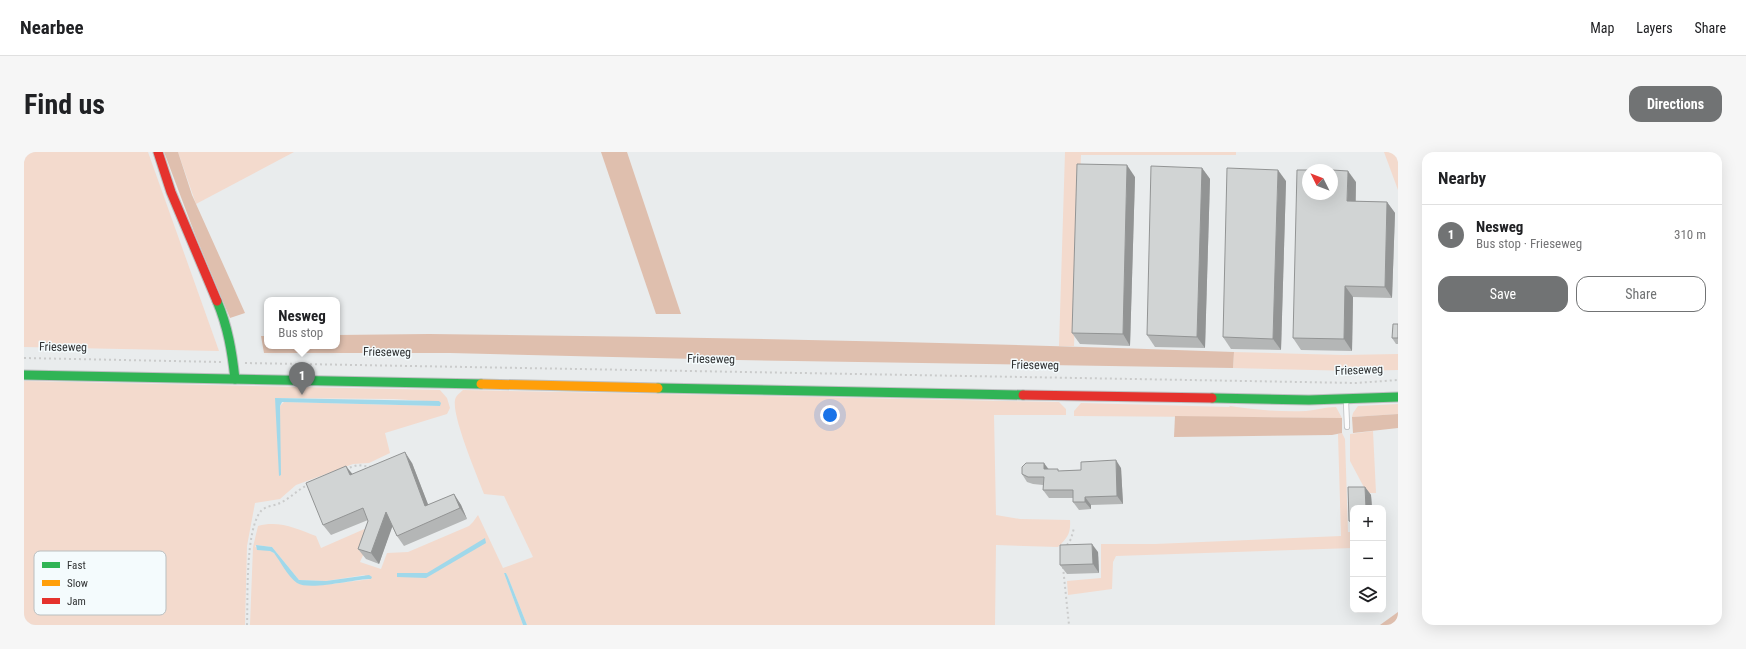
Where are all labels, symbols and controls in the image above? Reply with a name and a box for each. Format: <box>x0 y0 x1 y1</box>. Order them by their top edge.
text: Nearbee <box>20 16 84 39</box>
text: Map <box>1590 20 1614 36</box>
text: Layers <box>1636 20 1673 36</box>
text: Share <box>1695 20 1726 36</box>
button: Directions <box>1629 86 1722 122</box>
text: Find us <box>24 88 105 121</box>
north arrow <box>1302 164 1338 200</box>
text: Nearby <box>1438 168 1486 188</box>
text: Nesweg <box>1476 218 1523 236</box>
text: 1 <box>1448 227 1454 242</box>
text: 310 m <box>1674 227 1706 242</box>
text: Bus stop · Frieseweg <box>1476 236 1582 251</box>
button: Save <box>1438 276 1568 312</box>
button: Share <box>1576 276 1706 312</box>
popup <box>264 297 340 349</box>
text: Nesweg <box>278 307 326 325</box>
text: Bus stop <box>278 325 323 340</box>
street label: Frieseweg <box>39 340 87 354</box>
street label: Frieseweg <box>363 345 411 359</box>
street label: Frieseweg <box>687 352 735 366</box>
street label: Frieseweg <box>1011 358 1059 372</box>
pin: 1 <box>289 362 315 395</box>
street label: Frieseweg <box>1335 362 1383 378</box>
your location <box>820 405 840 425</box>
map controls <box>1350 505 1386 613</box>
button: + <box>1350 505 1386 541</box>
button: − <box>1350 541 1386 577</box>
legend <box>34 551 166 615</box>
text: Fast <box>67 559 86 572</box>
text: Slow <box>67 577 88 590</box>
button: layers <box>1350 577 1386 613</box>
text: Jam <box>67 595 86 608</box>

